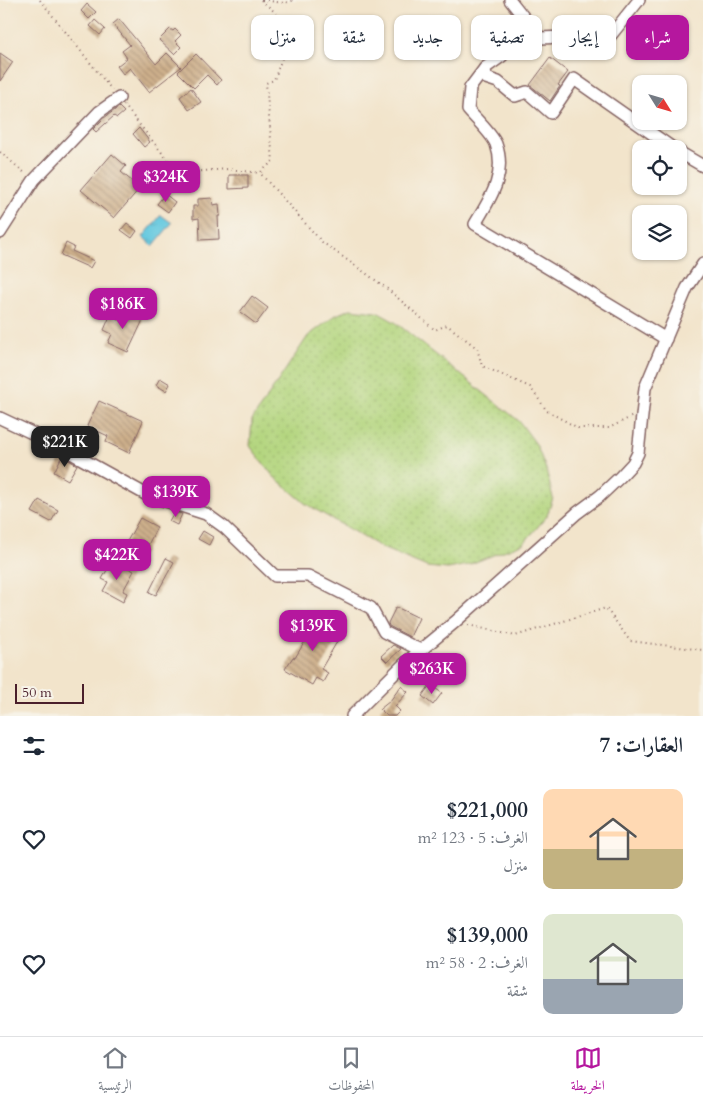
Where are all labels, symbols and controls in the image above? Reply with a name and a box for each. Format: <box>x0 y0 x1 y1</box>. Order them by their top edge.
chip: منزل <box>251 15 314 60</box>
chip: شقة <box>324 15 384 60</box>
chip: جديد <box>394 15 461 60</box>
chip: تصفية <box>471 15 542 60</box>
chip: إيجار <box>552 15 616 60</box>
chip: شراء <box>626 15 689 60</box>
north arrow <box>632 75 688 130</box>
map controls <box>632 75 687 260</box>
button: locate <box>632 140 687 195</box>
pin: $324K <box>131 160 201 203</box>
text: $324K <box>143 166 189 188</box>
button: layers <box>632 205 687 260</box>
pin: $186K <box>88 288 158 330</box>
text: $186K <box>100 293 146 315</box>
pin: $221K <box>30 426 100 468</box>
text: $221K <box>42 431 88 453</box>
pin: $139K <box>141 476 211 518</box>
text: $139K <box>153 481 199 503</box>
pin: $422K <box>82 538 152 581</box>
text: $422K <box>94 544 140 566</box>
pin: $139K <box>278 610 348 652</box>
text: $139K <box>290 615 336 637</box>
pin: $263K <box>397 652 467 695</box>
text: $263K <box>409 658 455 680</box>
scale bar <box>15 681 84 704</box>
text: 50 m <box>22 683 52 702</box>
text: العقارات: 7 <box>599 731 683 760</box>
icon: filters <box>20 732 48 760</box>
text: $221,000 <box>447 796 528 825</box>
icon: home <box>583 809 643 869</box>
icon: heart <box>20 825 48 853</box>
text: الغرف: 5 · 123 m² <box>418 827 528 849</box>
text: منزل <box>503 855 528 877</box>
text: $139,000 <box>447 921 528 950</box>
icon: home <box>583 934 643 994</box>
icon: heart <box>20 950 48 978</box>
text: الغرف: 2 · 58 m² <box>426 952 528 974</box>
text: شقة <box>507 980 528 1002</box>
tab: الرئيسية <box>98 1044 132 1099</box>
tab: المحفوظات <box>328 1044 374 1099</box>
tab: الخريطة <box>571 1044 605 1099</box>

